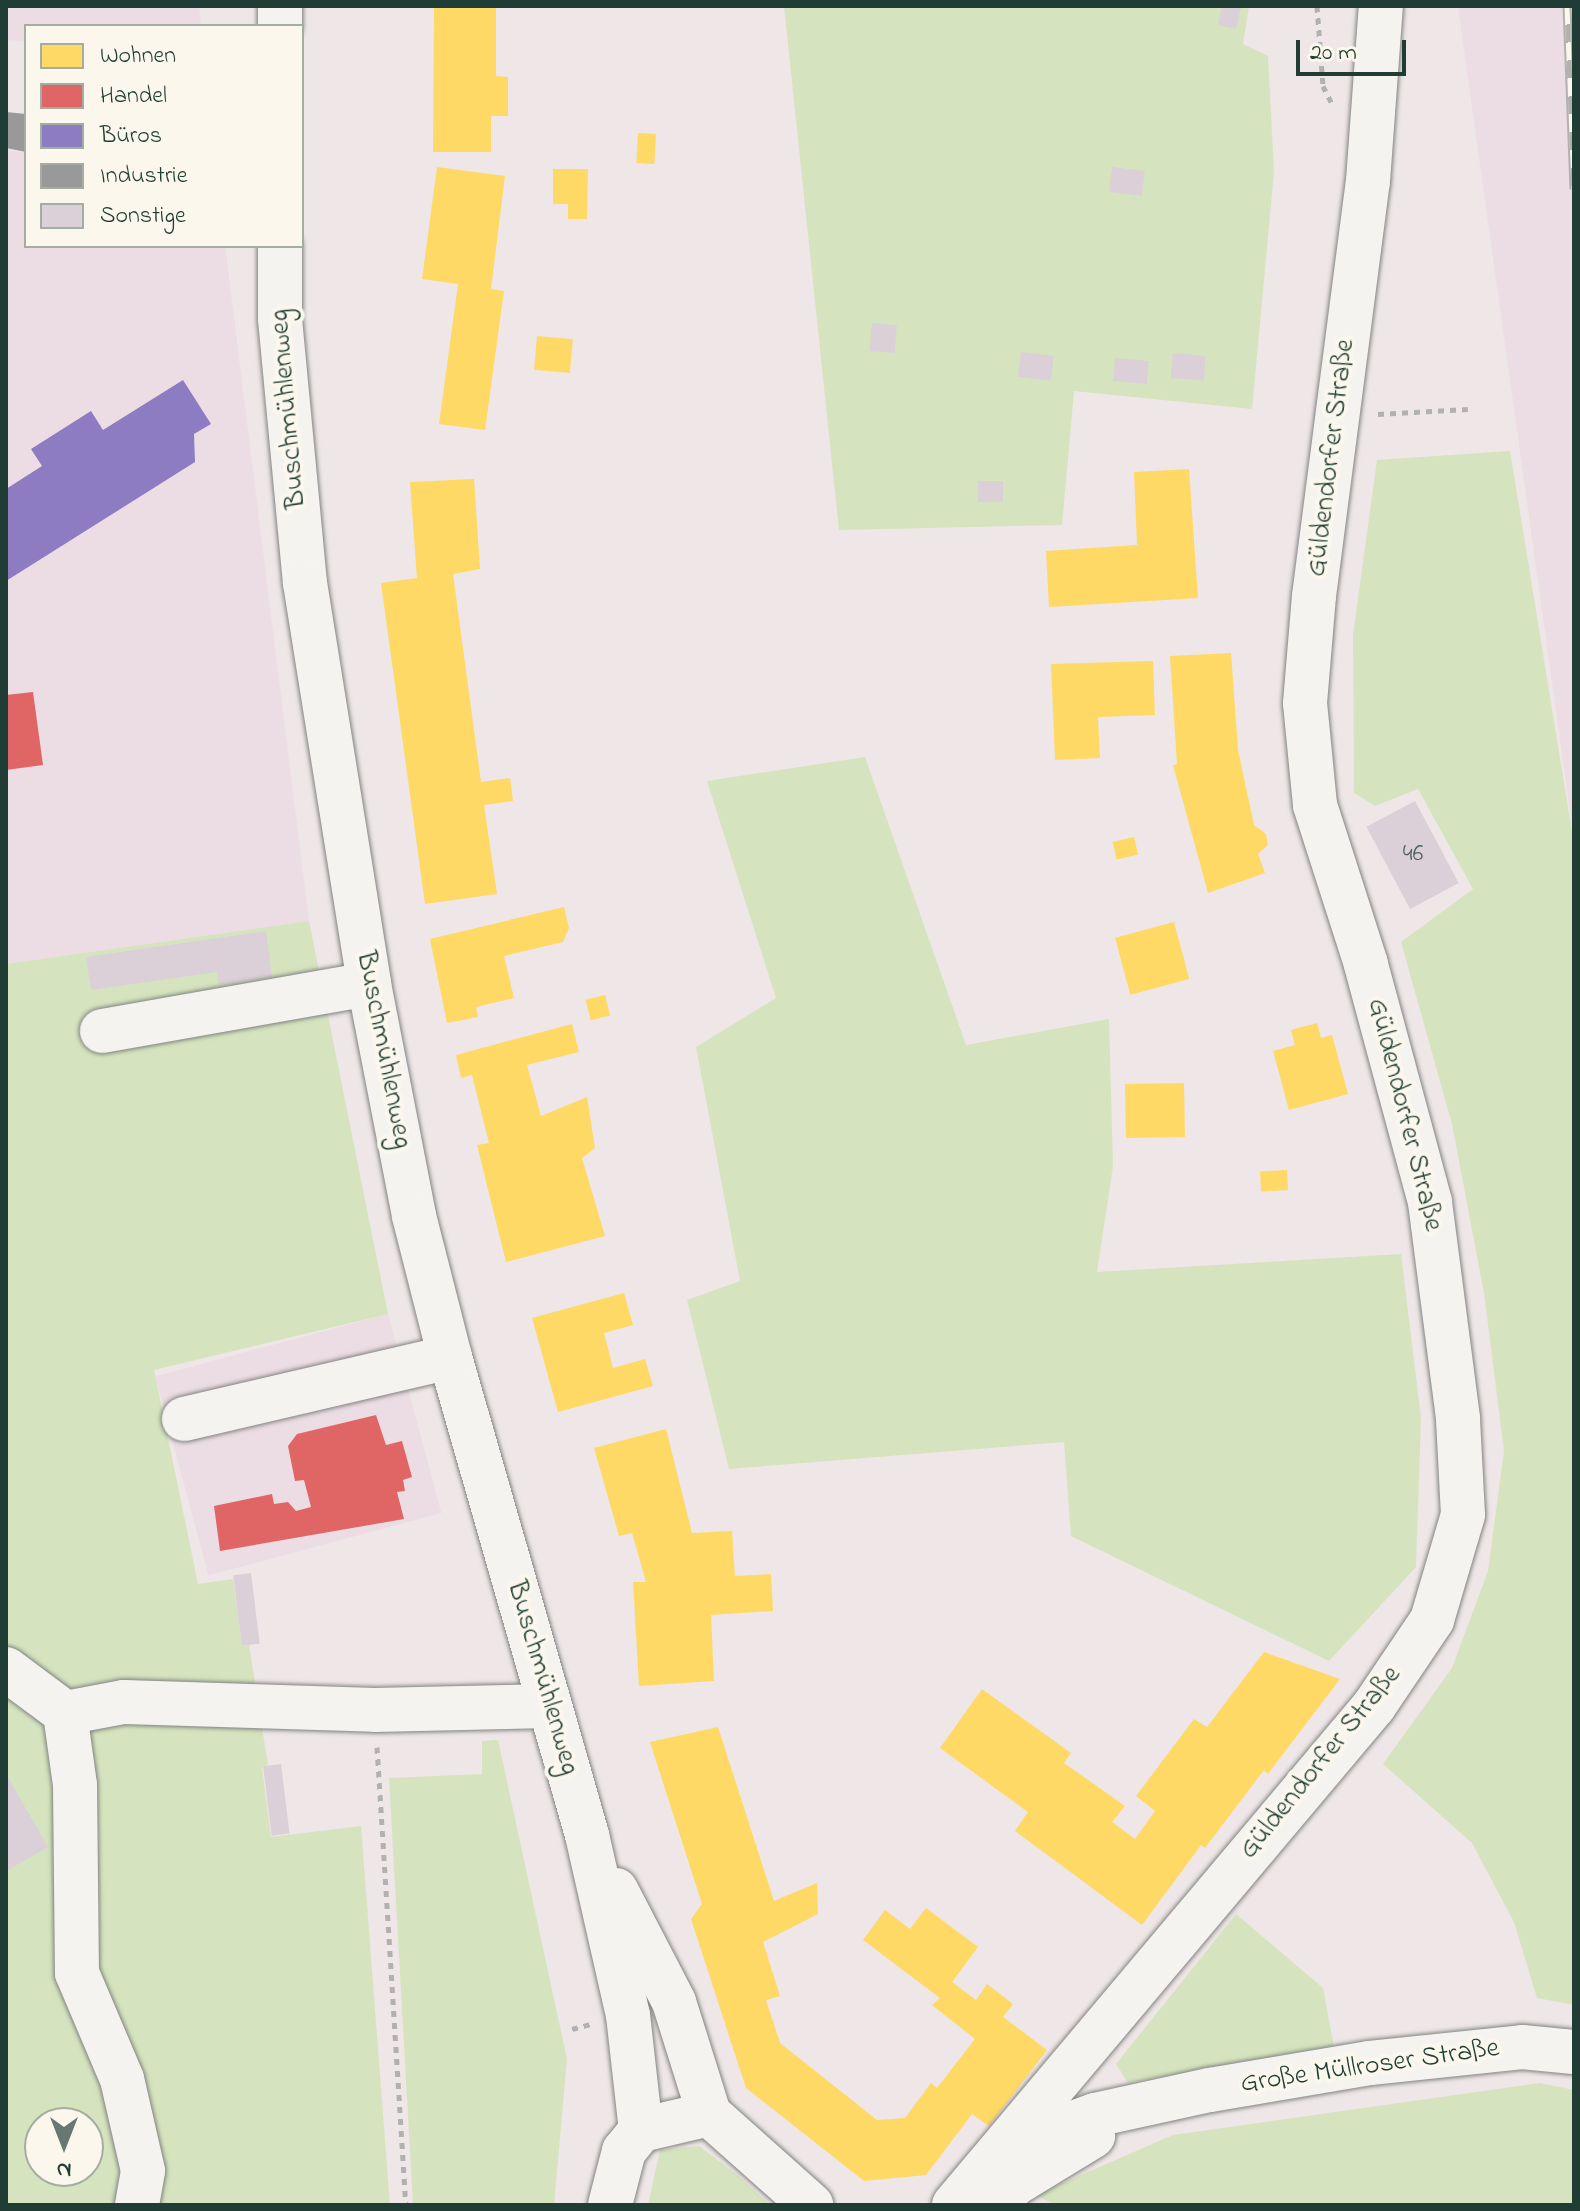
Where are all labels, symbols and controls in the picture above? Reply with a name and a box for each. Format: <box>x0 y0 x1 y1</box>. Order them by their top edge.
legend <box>24 24 304 248</box>
scale bar <box>1300 24 1410 74</box>
text: 20 m <box>1310 36 1357 71</box>
text: Wohnen <box>100 39 176 74</box>
text: Handel <box>100 79 167 114</box>
text: Büros <box>100 119 162 154</box>
text: Industrie <box>100 159 187 194</box>
text: Sonstige <box>100 199 186 234</box>
street label: Buschmühlenweg <box>264 308 314 510</box>
street label: Güldendorfer Straße <box>1301 337 1363 579</box>
house number: 46 <box>1403 841 1423 869</box>
street label: Buschmühlenweg <box>347 948 419 1152</box>
street label: Güldendorfer Straße <box>1359 995 1449 1235</box>
street label: Buschmühlenweg <box>498 1577 586 1779</box>
street label: Güldendorfer Straße <box>1233 1660 1409 1866</box>
street label: Große Müllroser Straße <box>1239 2032 1501 2102</box>
north arrow <box>24 2107 104 2187</box>
text: N <box>57 2153 71 2185</box>

